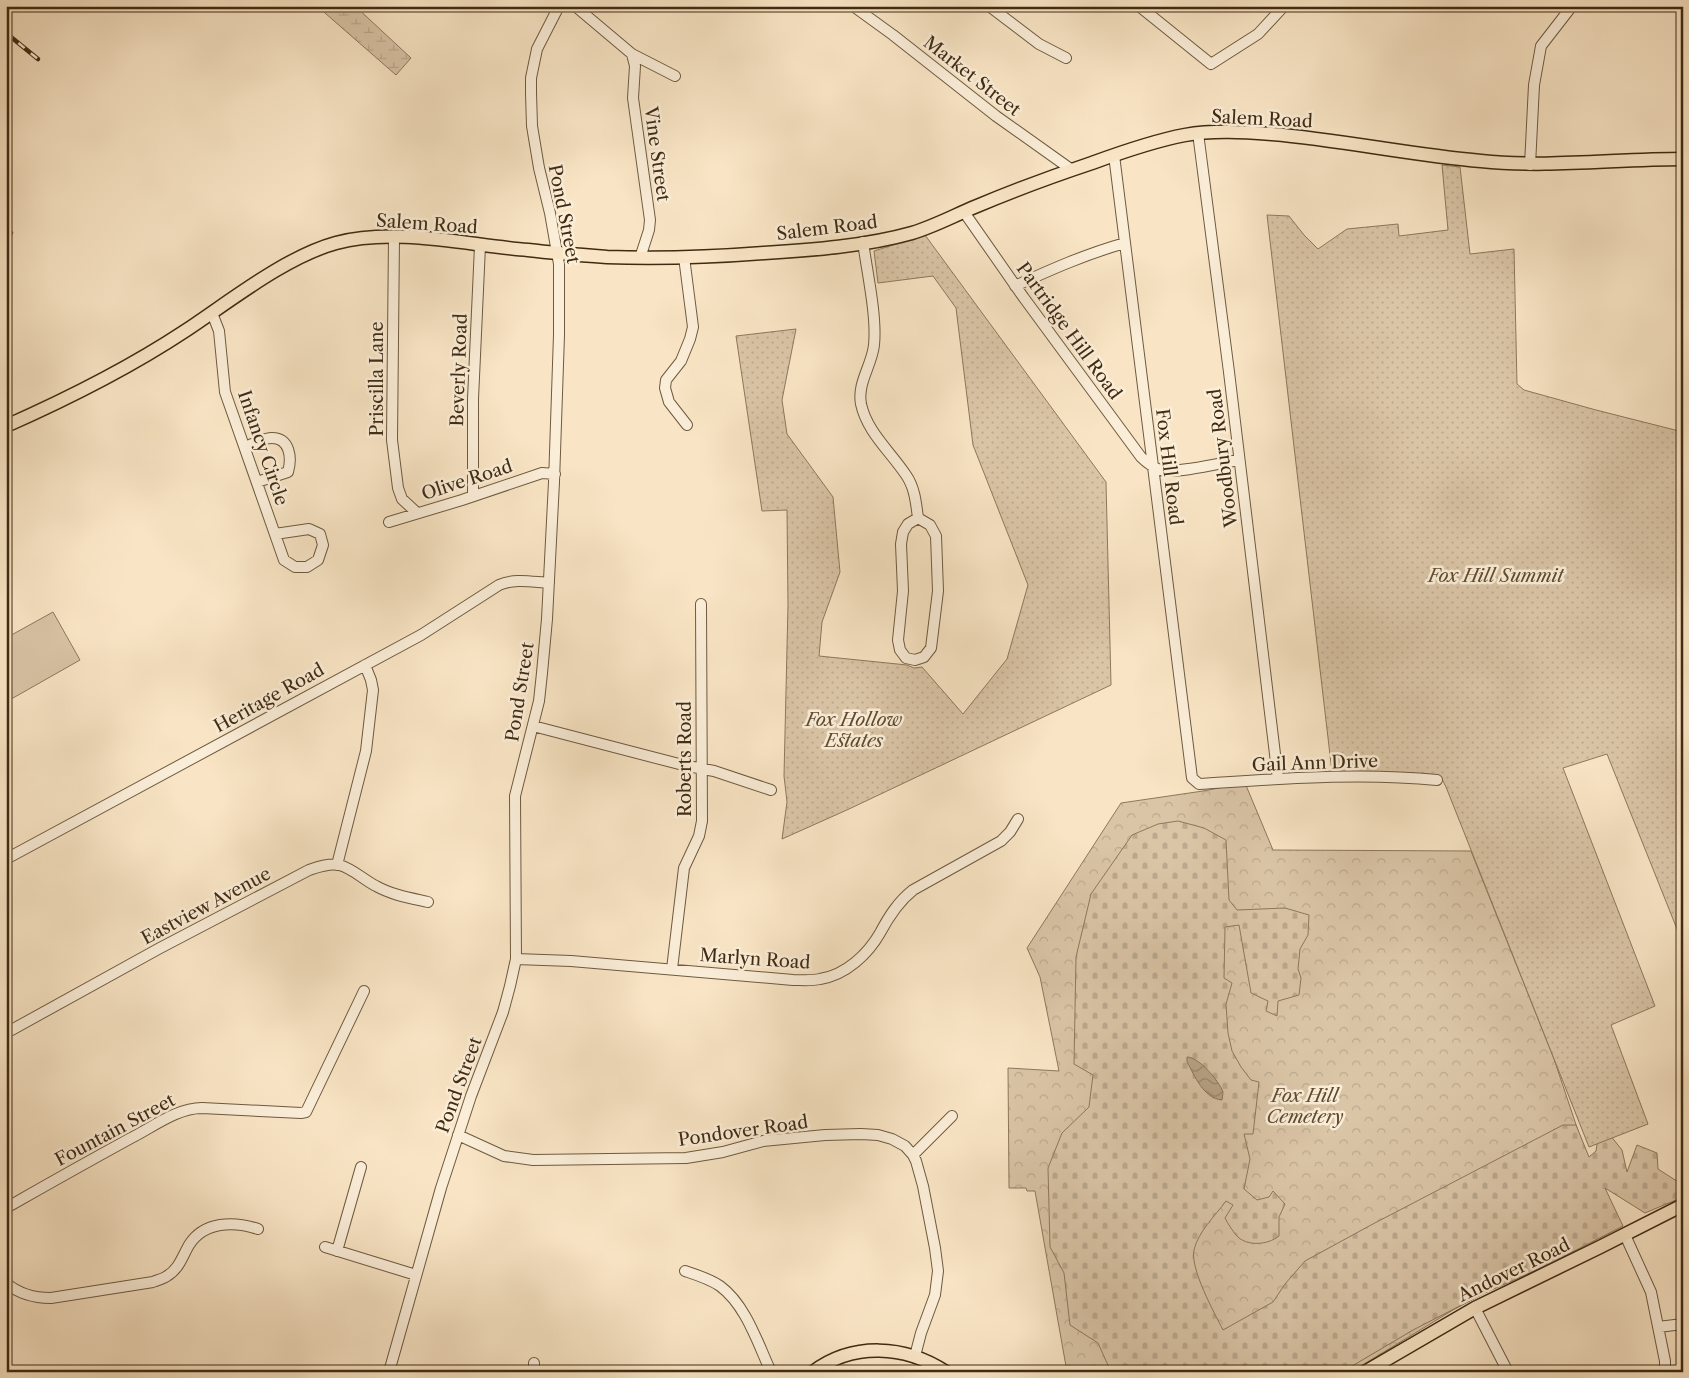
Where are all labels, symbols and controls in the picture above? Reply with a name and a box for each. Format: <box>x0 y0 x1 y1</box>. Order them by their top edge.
street label: Market Street <box>919 31 1025 121</box>
street label: Vine Street <box>639 104 675 204</box>
street label: Salem Road <box>1211 105 1313 133</box>
street label: Pond Street <box>544 163 585 266</box>
street label: Salem Road <box>376 209 479 239</box>
street label: Salem Road <box>775 211 879 245</box>
street label: Partridge Hill Road <box>1012 258 1126 404</box>
street label: Beverly Road <box>446 313 472 427</box>
street label: Priscilla Lane <box>366 321 388 437</box>
street label: Woodbury Road <box>1204 387 1243 530</box>
street label: Infancy Circle <box>233 388 293 508</box>
street label: Fox Hill Road <box>1151 407 1187 527</box>
street label: Olive Road <box>419 455 515 505</box>
park label: Fox Hill Summit <box>1426 565 1565 587</box>
street label: Pond Street <box>501 640 539 743</box>
street label: Heritage Road <box>210 659 328 737</box>
street label: Roberts Road <box>674 701 696 817</box>
park label: Fox Hollow Estates <box>804 709 902 752</box>
street label: Gail Ann Drive <box>1251 750 1379 776</box>
street label: Eastview Avenue <box>138 863 274 949</box>
street label: Marlyn Road <box>699 944 811 974</box>
street label: Pond Street <box>431 1033 487 1136</box>
park label: Fox Hill Cemetery <box>1267 1085 1343 1128</box>
street label: Fountain Street <box>51 1089 179 1171</box>
street label: Pondover Road <box>677 1111 809 1151</box>
street label: Andover Road <box>1453 1233 1574 1307</box>

